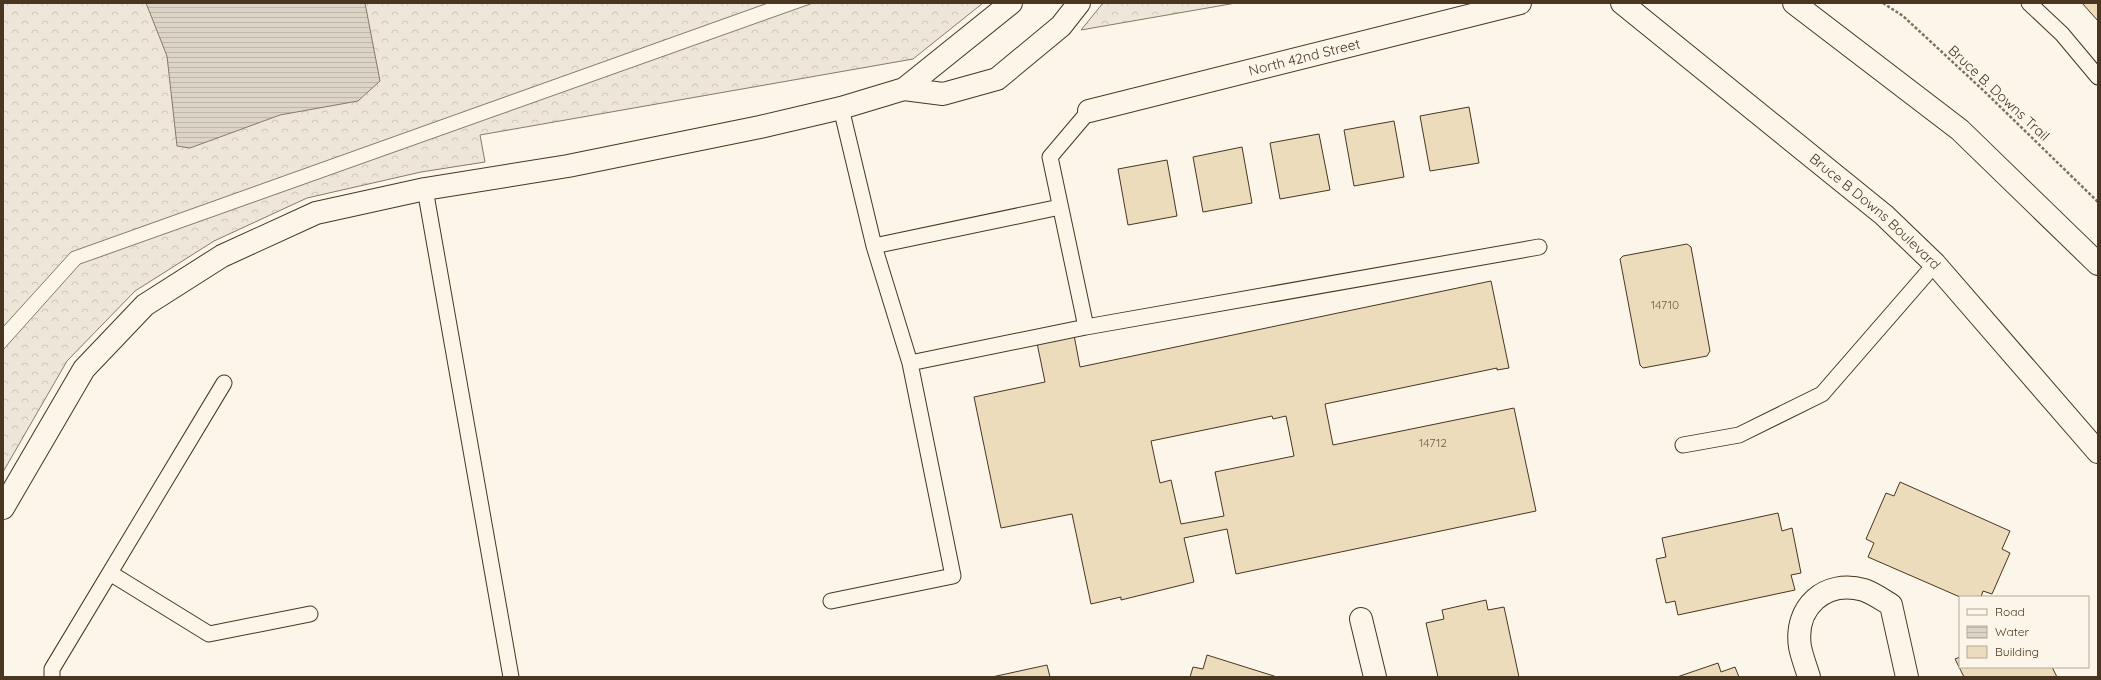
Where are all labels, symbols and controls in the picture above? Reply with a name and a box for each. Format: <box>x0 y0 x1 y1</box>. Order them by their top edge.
street label: North 42nd Street <box>1247 34 1362 80</box>
street label: Bruce B. Downs Trail <box>1945 41 2053 145</box>
street label: Bruce B Downs Boulevard <box>1806 149 1945 273</box>
house number: 14710 <box>1651 297 1679 312</box>
house number: 14712 <box>1419 435 1447 450</box>
legend <box>1959 596 2089 668</box>
text: Road <box>1995 604 2025 619</box>
text: Water <box>1995 624 2030 639</box>
text: Building <box>1995 644 2039 659</box>

